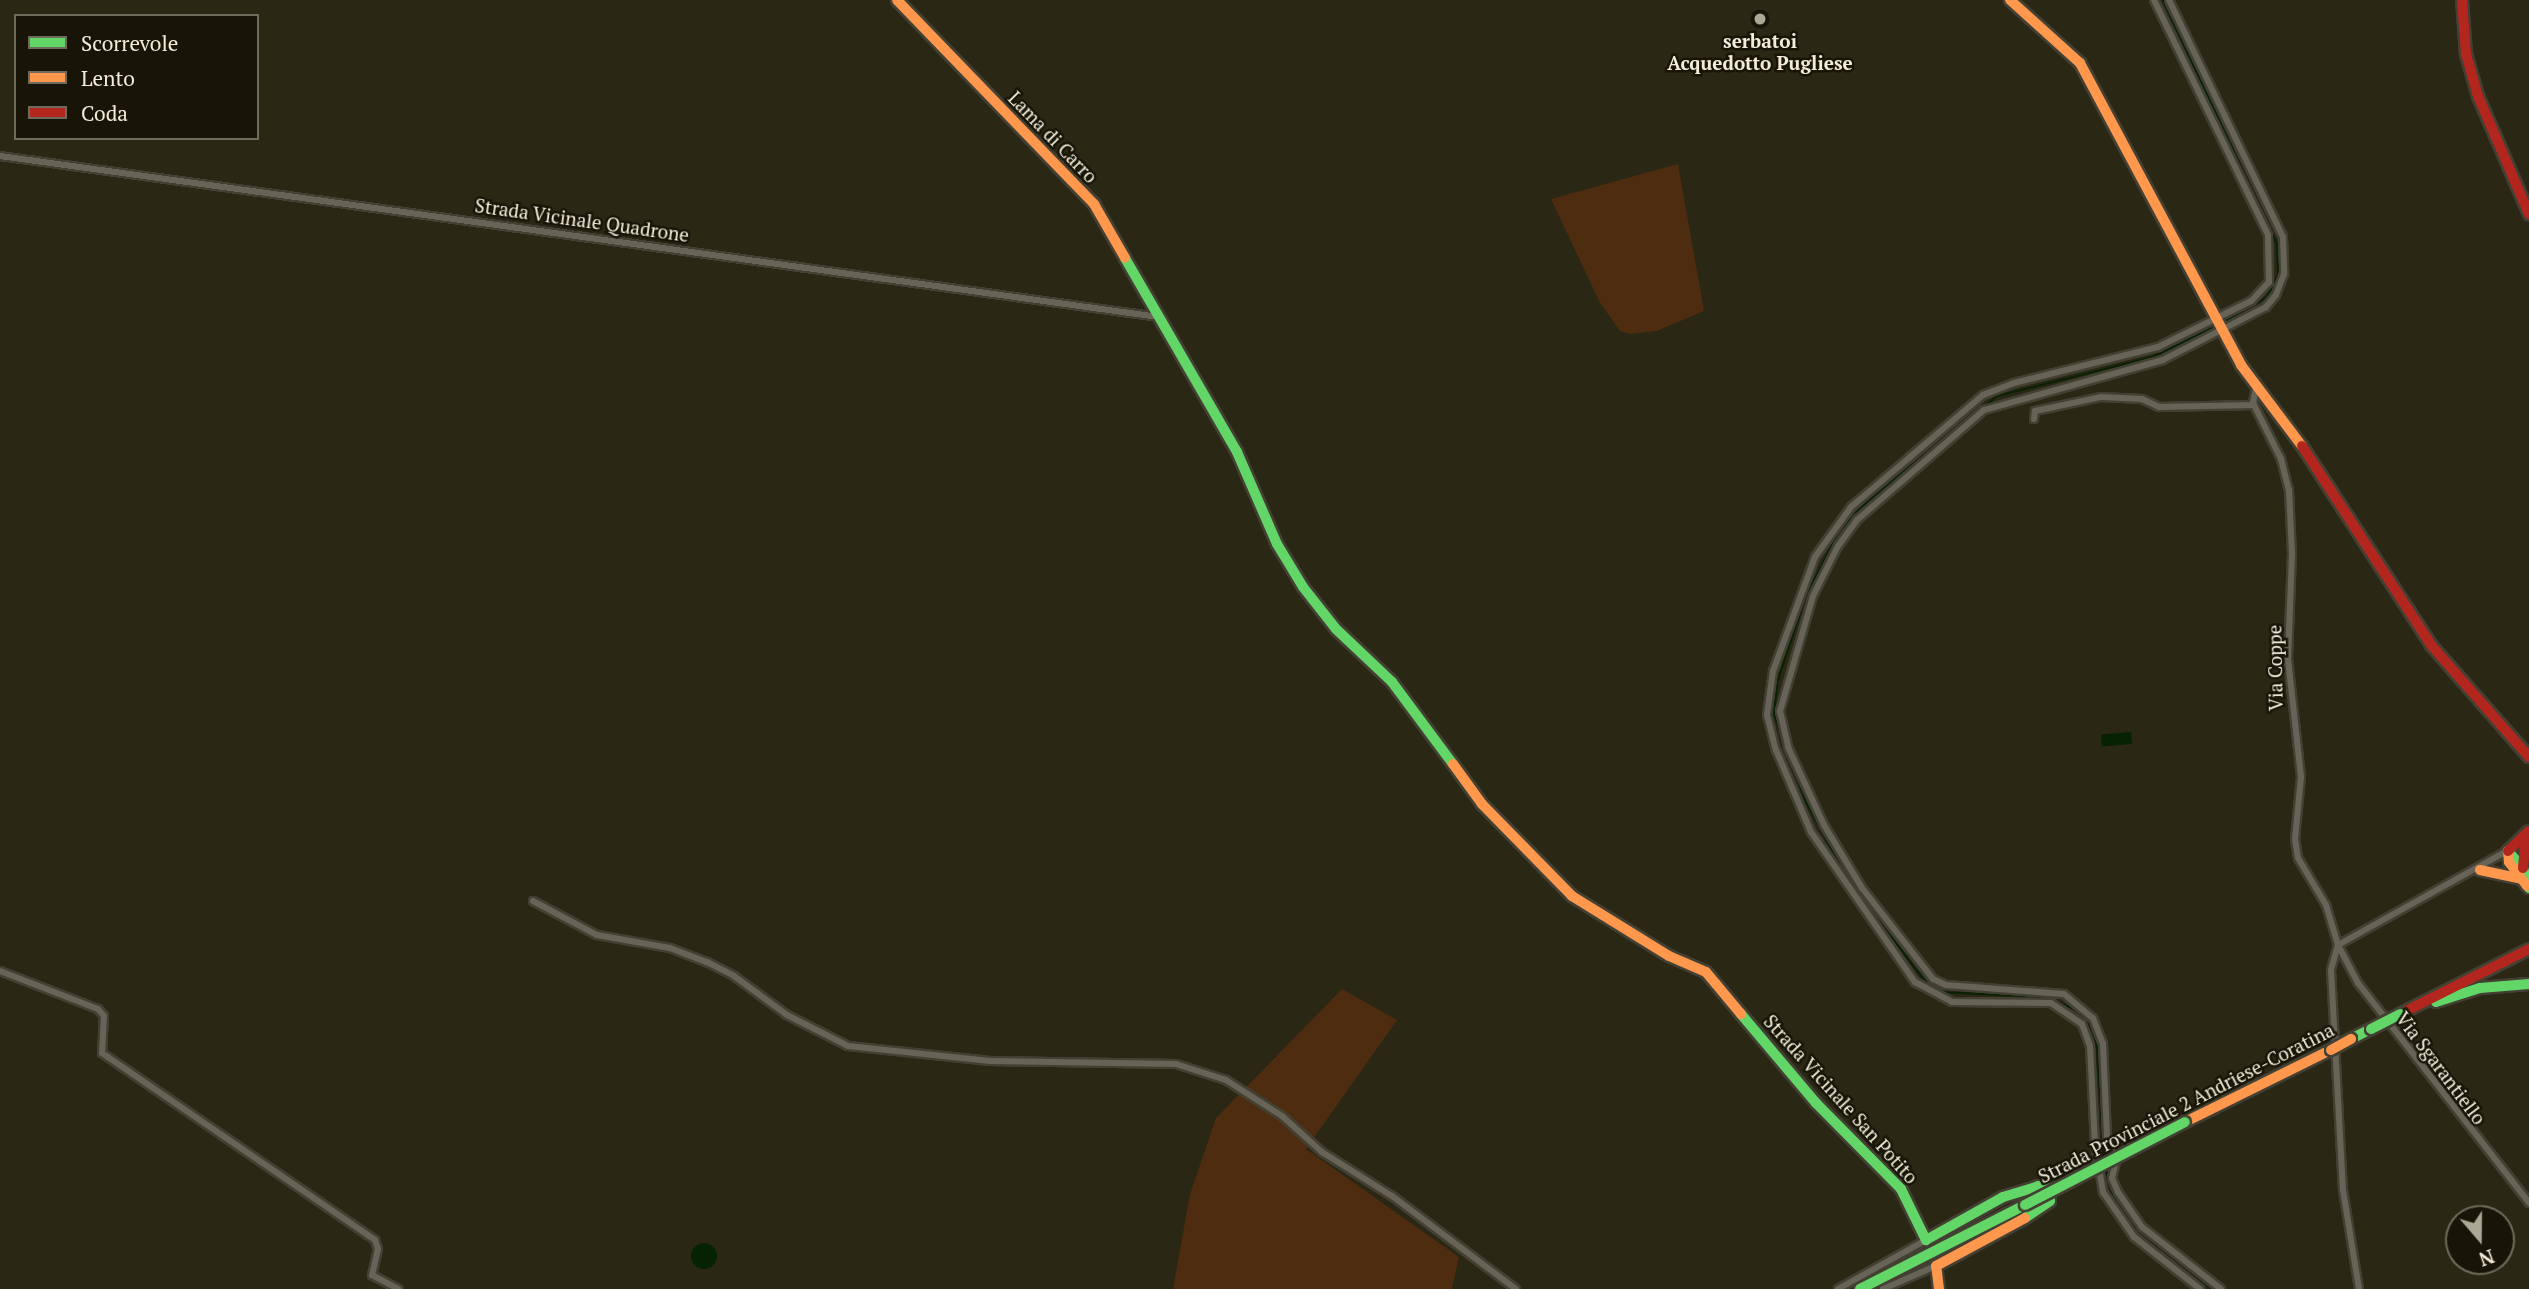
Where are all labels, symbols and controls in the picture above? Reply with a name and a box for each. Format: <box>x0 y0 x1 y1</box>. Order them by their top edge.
marker: serbatoi Acquedotto Pugliese <box>1752 11 1768 27</box>
legend <box>14 14 259 140</box>
text: Scorrevole <box>81 29 178 57</box>
place label: serbatoi Acquedotto Pugliese <box>1667 30 1853 74</box>
text: Lento <box>81 64 135 92</box>
street label: Lama di Carro <box>1004 86 1102 188</box>
text: Coda <box>81 99 128 127</box>
street label: Strada Vicinale Quadrone <box>473 194 691 246</box>
street label: Via Coppe <box>2263 625 2287 711</box>
street label: Via Sgarantiello <box>2391 1007 2491 1129</box>
street label: Strada Vicinale San Potito <box>1759 1010 1923 1188</box>
street label: Strada Provinciale 2 Andriese-Coratina <box>2034 1018 2338 1188</box>
north arrow <box>2445 1205 2515 1275</box>
text: N <box>2476 1244 2498 1273</box>

